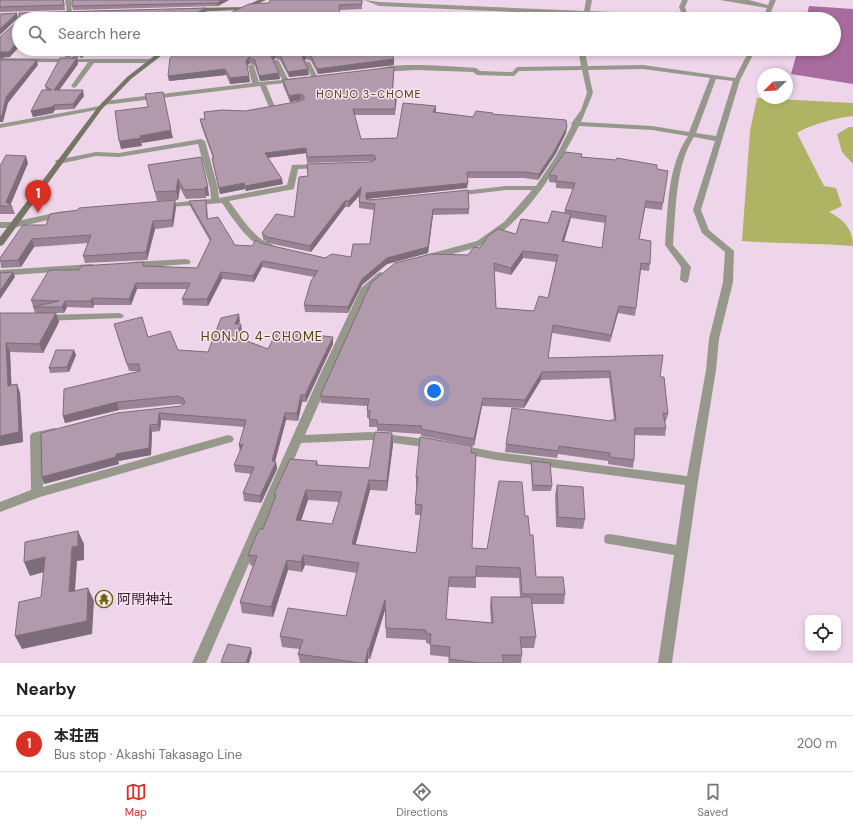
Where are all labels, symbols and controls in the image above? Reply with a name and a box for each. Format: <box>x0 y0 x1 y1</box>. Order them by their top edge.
search box <box>12 12 841 56</box>
icon: search <box>26 23 48 45</box>
text: Search here <box>58 24 141 44</box>
north arrow <box>757 68 793 104</box>
district label: HONJO 3-CHOME <box>316 87 422 101</box>
pin: 1 <box>25 180 51 213</box>
district label: HONJO 4-CHOME <box>201 328 323 345</box>
your location <box>424 381 444 401</box>
temple icon: 阿閇神社 <box>94 589 114 609</box>
place label: 阿閇神社 <box>117 590 173 608</box>
map controls <box>805 615 841 651</box>
button: locate <box>805 615 841 651</box>
text: Nearby <box>16 678 76 700</box>
text: 本荘西 <box>54 726 99 746</box>
text: 1 <box>27 735 31 752</box>
text: 200 m <box>797 735 837 752</box>
text: Bus stop · Akashi Takasago Line <box>54 746 242 763</box>
tab: Map <box>125 781 147 819</box>
tab: Directions <box>396 781 448 819</box>
tab: Saved <box>697 781 728 819</box>

